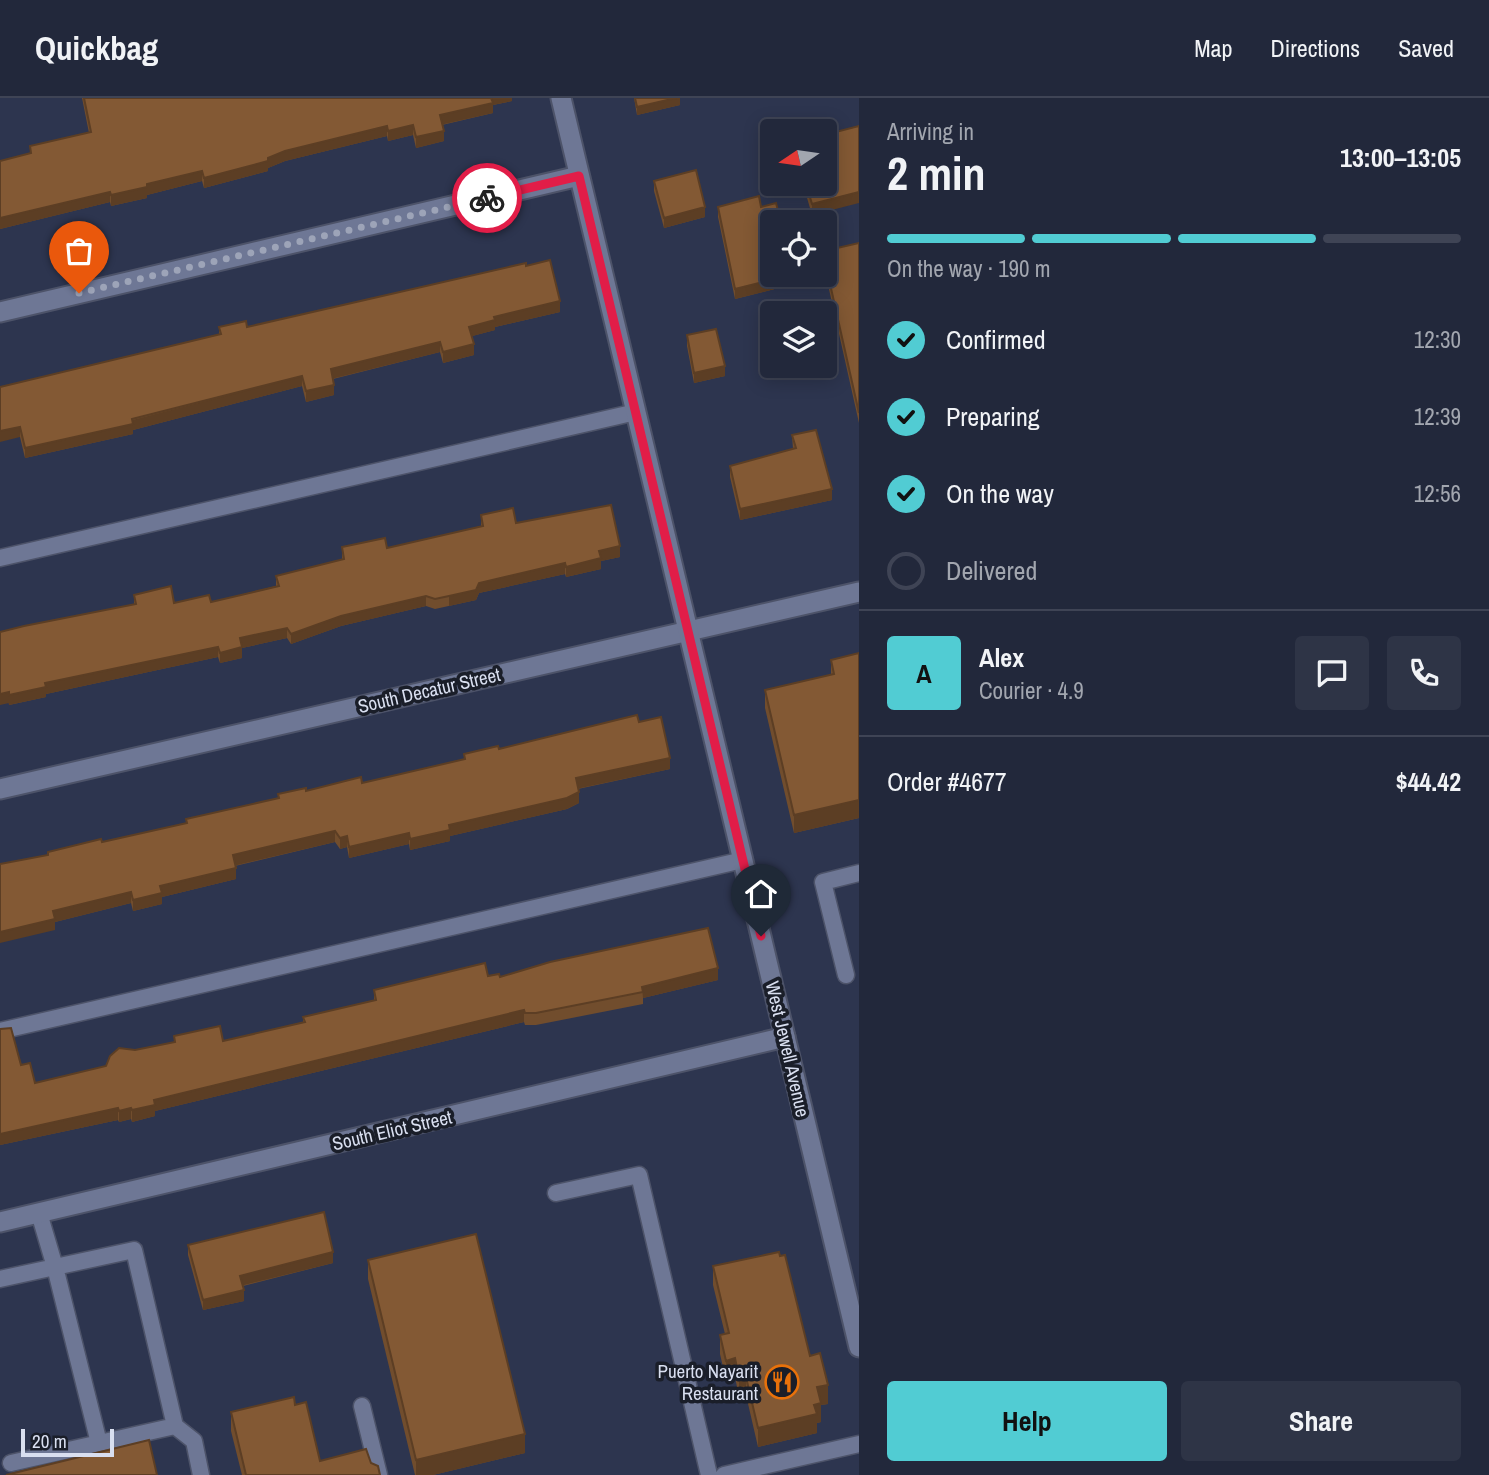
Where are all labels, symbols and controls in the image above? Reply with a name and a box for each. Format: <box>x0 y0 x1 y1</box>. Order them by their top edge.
text: Quickbag <box>35 26 158 70</box>
text: Map <box>1194 32 1232 64</box>
text: Directions <box>1270 32 1360 64</box>
text: Saved <box>1398 32 1454 64</box>
text: Arriving in <box>887 116 974 147</box>
north arrow <box>760 119 836 196</box>
map controls <box>760 119 837 378</box>
text: 13:00–13:05 <box>1340 140 1461 175</box>
text: 2 min <box>887 142 986 204</box>
courier <box>452 163 522 233</box>
icon: bike <box>468 179 506 217</box>
button: locate <box>760 210 837 287</box>
pin <box>49 221 109 293</box>
icon: bag <box>60 232 98 270</box>
text: On the way · 190 m <box>887 253 1051 284</box>
button: layers <box>760 301 837 378</box>
icon: check <box>887 321 925 359</box>
text: Confirmed <box>946 322 1046 357</box>
text: 12:30 <box>1414 324 1461 355</box>
icon: check <box>887 398 925 436</box>
text: Preparing <box>946 399 1040 434</box>
text: 12:39 <box>1414 401 1461 432</box>
icon: check <box>887 475 925 513</box>
text: On the way <box>946 476 1054 511</box>
text: 12:56 <box>1414 478 1461 509</box>
text: Delivered <box>946 553 1037 588</box>
button: chat <box>1295 636 1369 710</box>
button: phone <box>1387 636 1461 710</box>
text: Alex <box>979 640 1024 675</box>
text: A <box>916 656 932 691</box>
street label: South Decatur Street <box>355 661 503 719</box>
text: Courier · 4.9 <box>979 675 1084 706</box>
text: Order #4677 <box>887 764 1007 799</box>
text: $44.42 <box>1396 764 1461 799</box>
pin <box>731 864 791 936</box>
icon: home <box>742 875 780 913</box>
street label: West Jewell Avenue <box>760 978 816 1120</box>
street label: South Eliot Street <box>330 1103 455 1156</box>
place label: Puerto Nayarit Restaurant <box>658 1358 759 1406</box>
restaurant icon: Puerto Nayarit Restaurant <box>763 1363 801 1401</box>
button: Help <box>887 1381 1167 1461</box>
button: Share <box>1181 1381 1461 1461</box>
scale bar <box>21 1426 114 1458</box>
text: 20 m <box>32 1428 67 1454</box>

